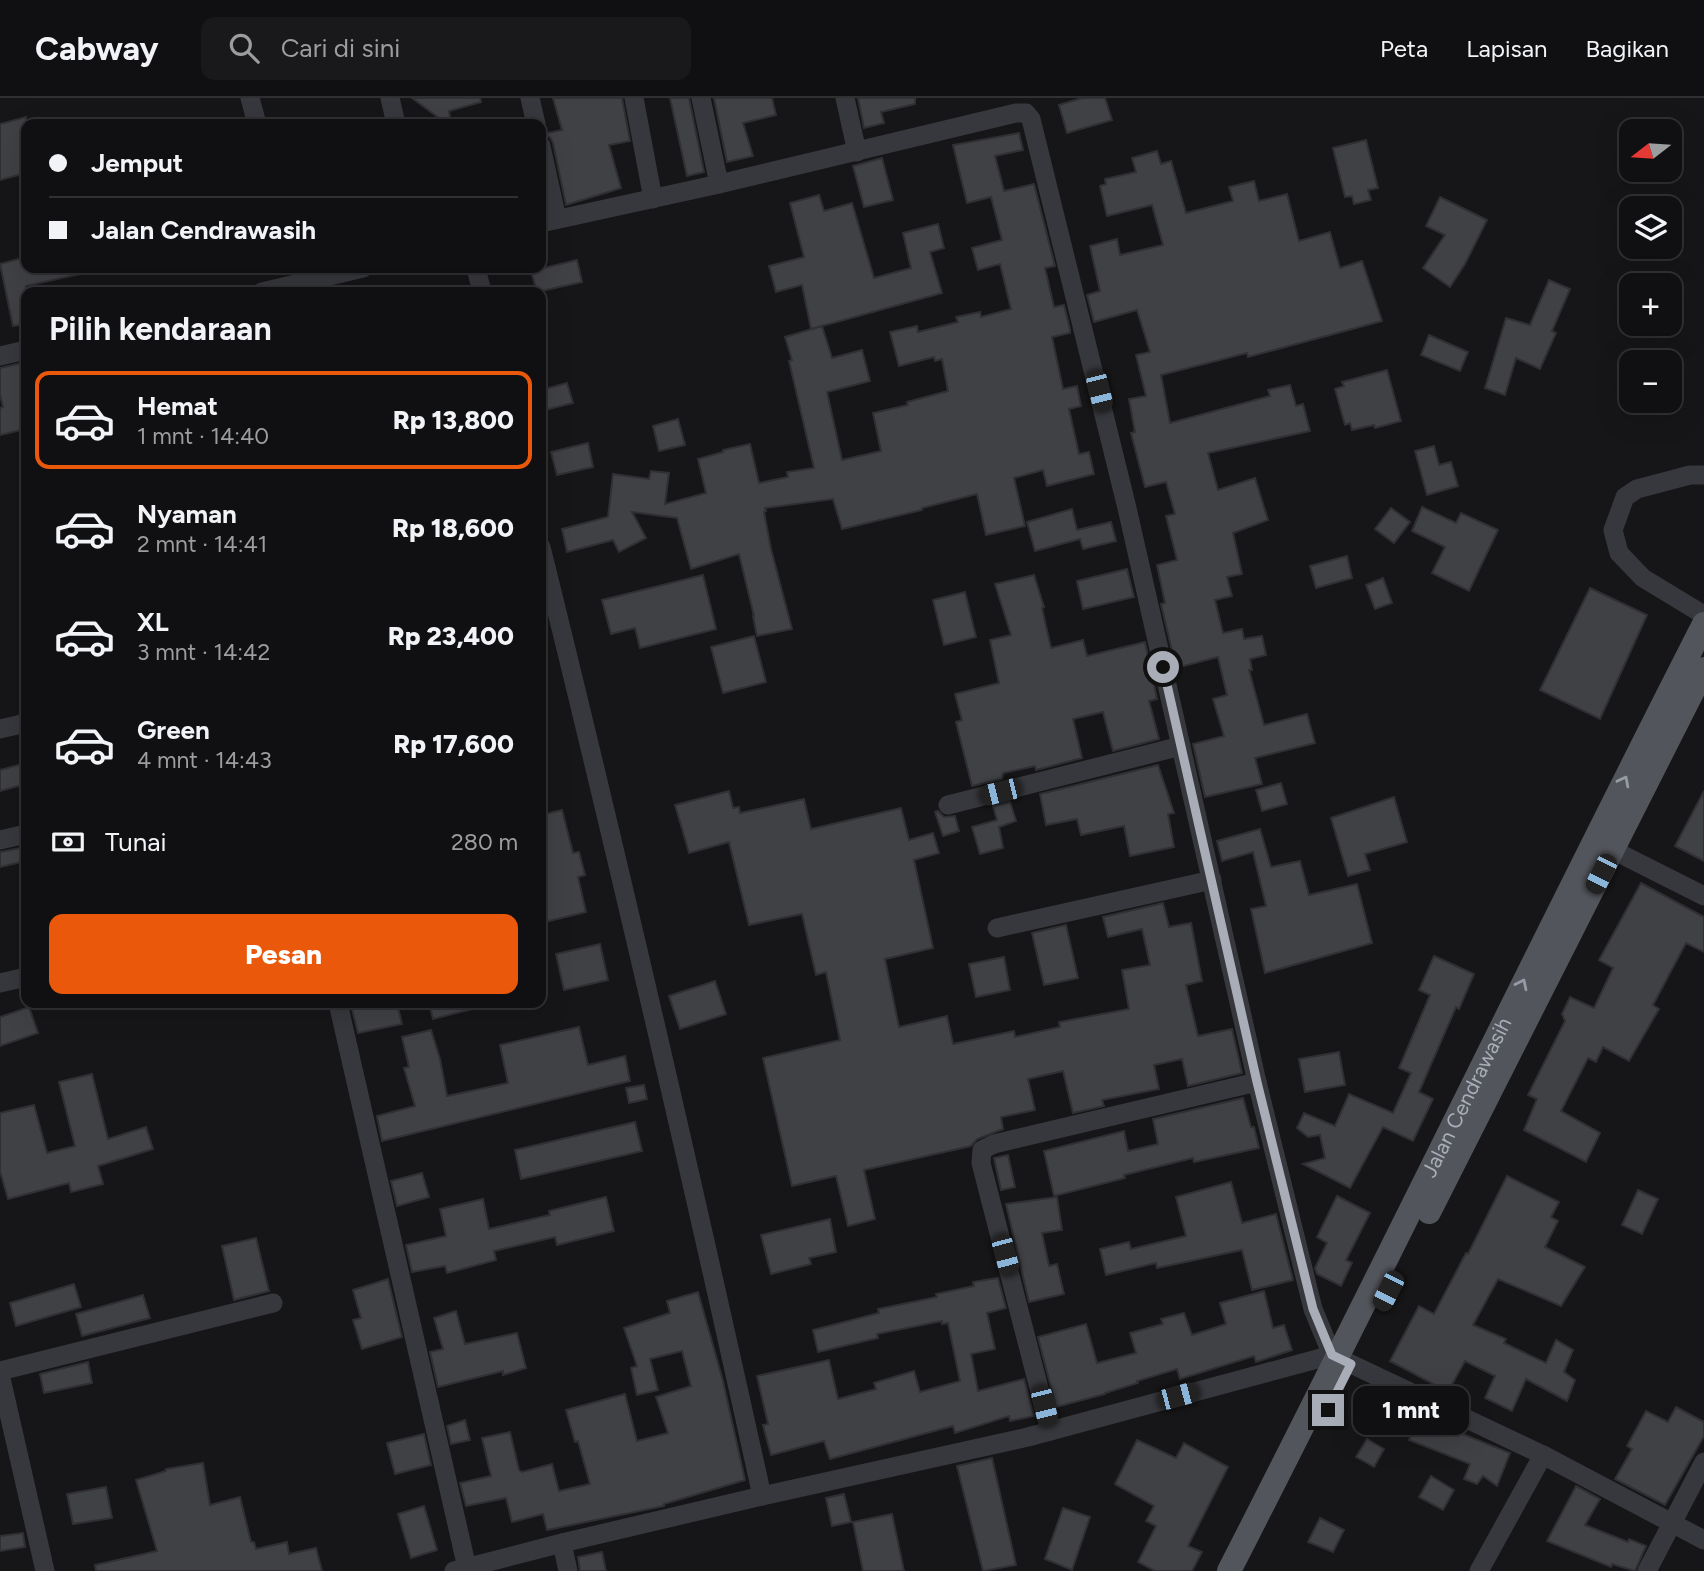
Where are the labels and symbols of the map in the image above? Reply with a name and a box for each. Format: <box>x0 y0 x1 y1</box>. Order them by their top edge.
north arrow <box>1619 119 1682 182</box>
car <box>1084 368 1115 414</box>
route start <box>1147 651 1179 683</box>
one-way arrow <box>1616 776 1629 788</box>
car <box>978 777 1023 807</box>
car <box>1583 851 1620 897</box>
one-way arrow <box>1514 979 1528 991</box>
street label: Jalan Cendrawasih <box>1416 1013 1517 1181</box>
car <box>990 1232 1021 1278</box>
car <box>1370 1268 1407 1314</box>
car <box>1155 1380 1202 1412</box>
car <box>1029 1383 1060 1429</box>
callout: 1 mnt <box>1352 1386 1468 1434</box>
route end <box>1312 1394 1344 1426</box>

